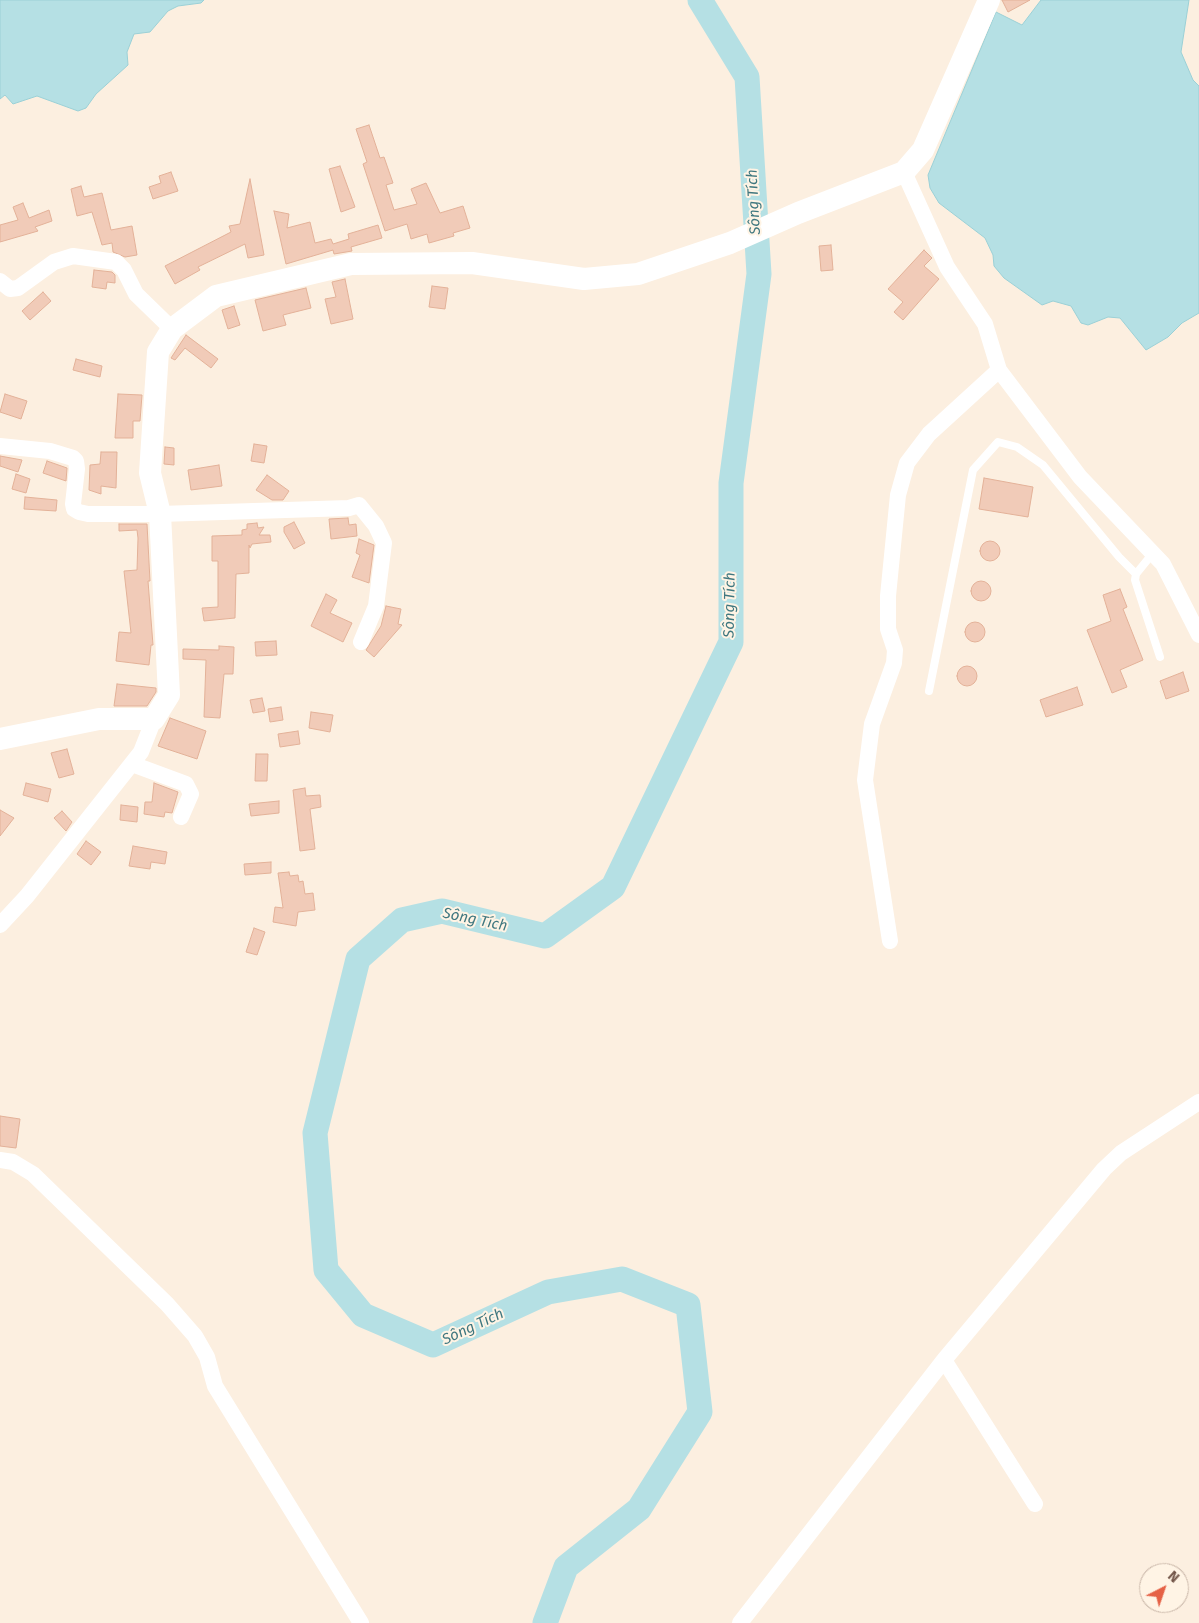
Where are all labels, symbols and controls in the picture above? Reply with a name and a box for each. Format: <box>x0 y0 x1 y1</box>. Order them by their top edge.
water label: Sông Tích <box>743 169 765 235</box>
water label: Sông Tích <box>720 572 740 638</box>
water label: Sông Tích <box>441 904 509 936</box>
water label: Sông Tích <box>439 1305 507 1349</box>
north arrow <box>1139 1563 1189 1613</box>
text: N <box>1164 1568 1183 1587</box>

